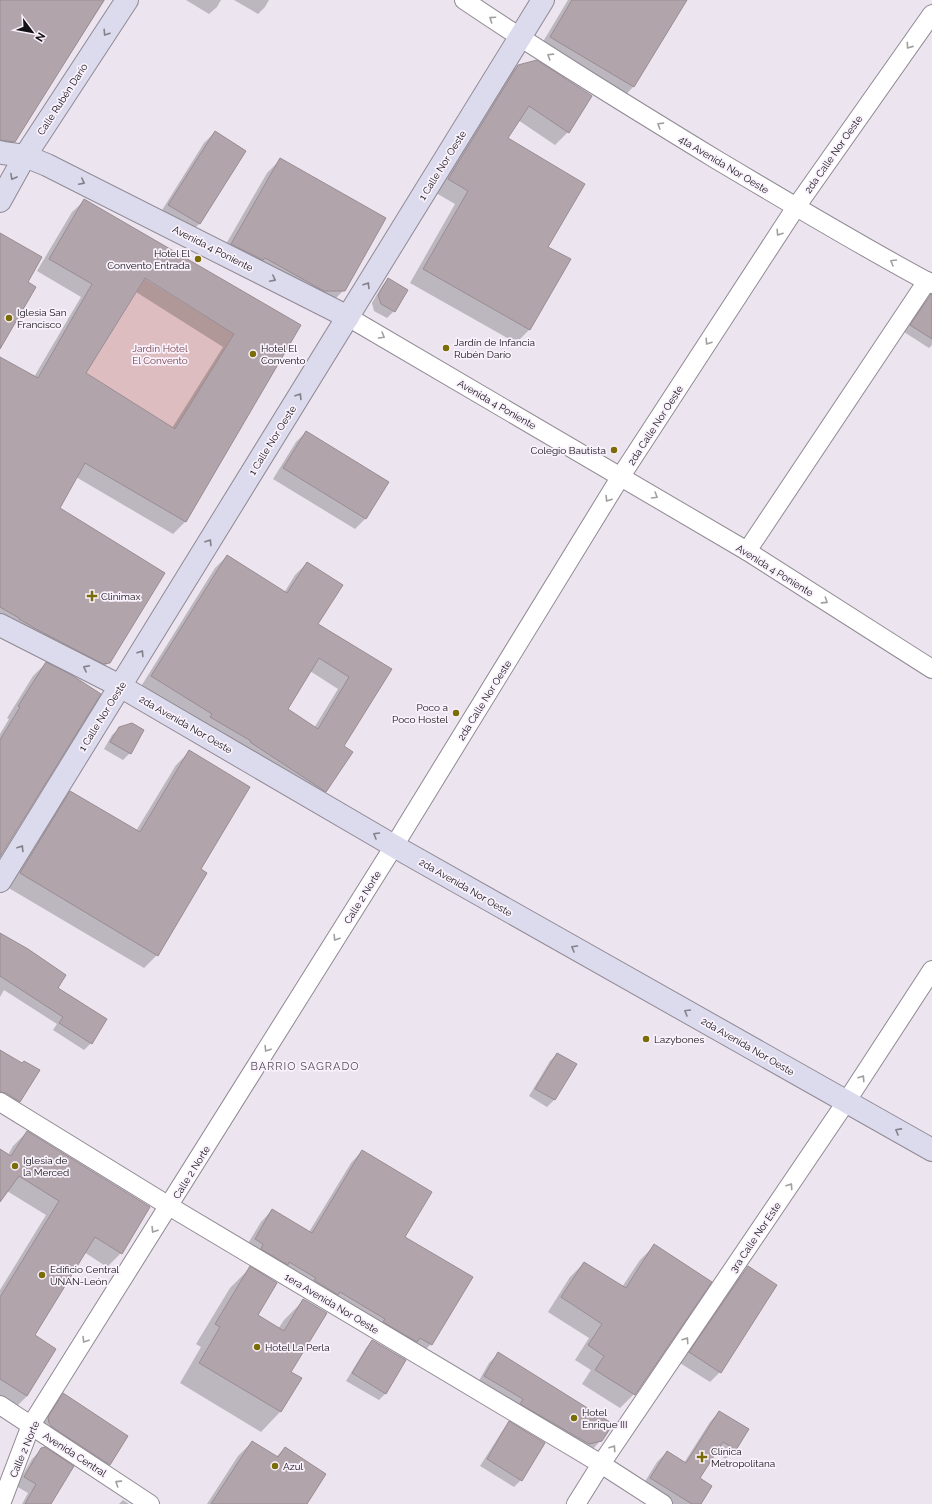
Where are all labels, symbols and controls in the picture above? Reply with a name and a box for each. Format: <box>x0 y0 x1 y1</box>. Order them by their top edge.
north arrow <box>12 12 52 52</box>
one-way arrow <box>489 16 496 24</box>
one-way arrow <box>103 28 110 35</box>
text: N <box>32 30 48 44</box>
one-way arrow <box>907 42 914 49</box>
one-way arrow <box>547 54 554 61</box>
street label: Calle Rubén Darío <box>35 61 90 137</box>
street label: 2da Calle Nor Oeste <box>802 113 864 195</box>
one-way arrow <box>657 122 664 130</box>
street label: 1 Calle Nor Oeste <box>417 128 468 202</box>
street label: 4ta Avenida Nor Oeste <box>677 133 771 196</box>
one-way arrow <box>10 173 17 180</box>
one-way arrow <box>78 177 85 185</box>
street label: Avenida 4 Poniente <box>171 223 255 274</box>
one-way arrow <box>776 229 784 236</box>
place label: Hotel El Convento Entrada <box>107 248 190 271</box>
marker: Hotel El Convento Entrada <box>193 254 203 264</box>
one-way arrow <box>890 260 897 267</box>
one-way arrow <box>269 274 276 282</box>
one-way arrow <box>363 282 370 289</box>
place label: Iglesia San Francisco <box>17 307 67 330</box>
marker: Iglesia San Francisco <box>4 313 14 323</box>
one-way arrow <box>378 332 385 339</box>
place label: Jardín de Infancia Rubén Darío <box>454 337 535 360</box>
one-way arrow <box>706 338 713 345</box>
park label: Jardin Hotel El Convento <box>132 343 188 366</box>
place label: Hotel El Convento <box>261 343 306 366</box>
marker: Jardín de Infancia Rubén Darío <box>441 343 451 353</box>
marker: Hotel El Convento <box>248 349 258 359</box>
street label: Avenida 4 Poniente <box>456 378 538 431</box>
street label: 2da Calle Nor Oeste <box>626 383 685 467</box>
one-way arrow <box>295 393 302 400</box>
street label: 1 Calle Nor Oeste <box>247 403 298 477</box>
place label: Colegio Bautista <box>531 445 606 456</box>
marker: Colegio Bautista <box>609 445 619 455</box>
one-way arrow <box>651 492 658 499</box>
one-way arrow <box>605 495 613 502</box>
one-way arrow <box>204 539 212 546</box>
street label: Avenida 4 Poniente <box>734 542 815 599</box>
marker: Clinimax <box>86 590 98 602</box>
place label: Clinimax <box>101 591 140 602</box>
one-way arrow <box>821 596 828 604</box>
one-way arrow <box>136 650 143 657</box>
street label: 2da Calle Nor Oeste <box>455 658 514 742</box>
one-way arrow <box>82 666 90 673</box>
street label: 1 Calle Nor Oeste <box>77 679 128 753</box>
street label: 2da Avenida Nor Oeste <box>137 693 234 756</box>
place label: Poco a Poco Hostel <box>392 702 448 725</box>
marker: Poco a Poco Hostel <box>451 708 461 718</box>
one-way arrow <box>373 833 380 840</box>
one-way arrow <box>16 845 23 852</box>
street label: 2da Avenida Nor Oeste <box>417 856 514 919</box>
street label: Calle 2 Norte <box>342 869 383 926</box>
one-way arrow <box>334 934 341 941</box>
one-way arrow <box>571 945 578 952</box>
one-way arrow <box>684 1009 691 1016</box>
street label: 2da Avenida Nor Oeste <box>699 1015 796 1078</box>
marker: Lazybones <box>641 1034 651 1044</box>
place label: Lazybones <box>654 1034 704 1045</box>
one-way arrow <box>265 1045 272 1052</box>
district label: BARRIO SAGRADO <box>250 1060 360 1073</box>
one-way arrow <box>857 1075 865 1082</box>
one-way arrow <box>895 1128 902 1135</box>
street label: Calle 2 Norte <box>171 1144 212 1201</box>
place label: Iglesia de la Merced <box>23 1155 69 1178</box>
marker: Iglesia de la Merced <box>10 1161 20 1171</box>
one-way arrow <box>785 1183 793 1190</box>
street label: 3ra Calle Nor Este <box>728 1200 783 1275</box>
one-way arrow <box>151 1226 159 1233</box>
place label: Edificio Central UNAN-León <box>50 1264 119 1287</box>
marker: Edificio Central UNAN-León <box>37 1270 47 1280</box>
street label: 1era Avenida Nor Oeste <box>283 1271 381 1336</box>
one-way arrow <box>82 1336 90 1343</box>
one-way arrow <box>681 1337 688 1344</box>
marker: Hotel La Perla <box>252 1342 262 1352</box>
place label: Hotel La Perla <box>265 1342 330 1353</box>
place label: Hotel Enrique III <box>582 1407 628 1430</box>
marker: Hotel Enrique III <box>569 1413 579 1423</box>
street label: Calle 2 Norte <box>8 1419 41 1479</box>
street label: Avenida Central <box>41 1430 109 1479</box>
one-way arrow <box>608 1445 616 1452</box>
place label: Clínica Metropolitana <box>711 1446 775 1469</box>
marker: Clínica Metropolitana <box>696 1451 708 1463</box>
marker: Azul <box>270 1461 280 1471</box>
place label: Azul <box>283 1461 304 1472</box>
one-way arrow <box>115 1480 122 1487</box>

